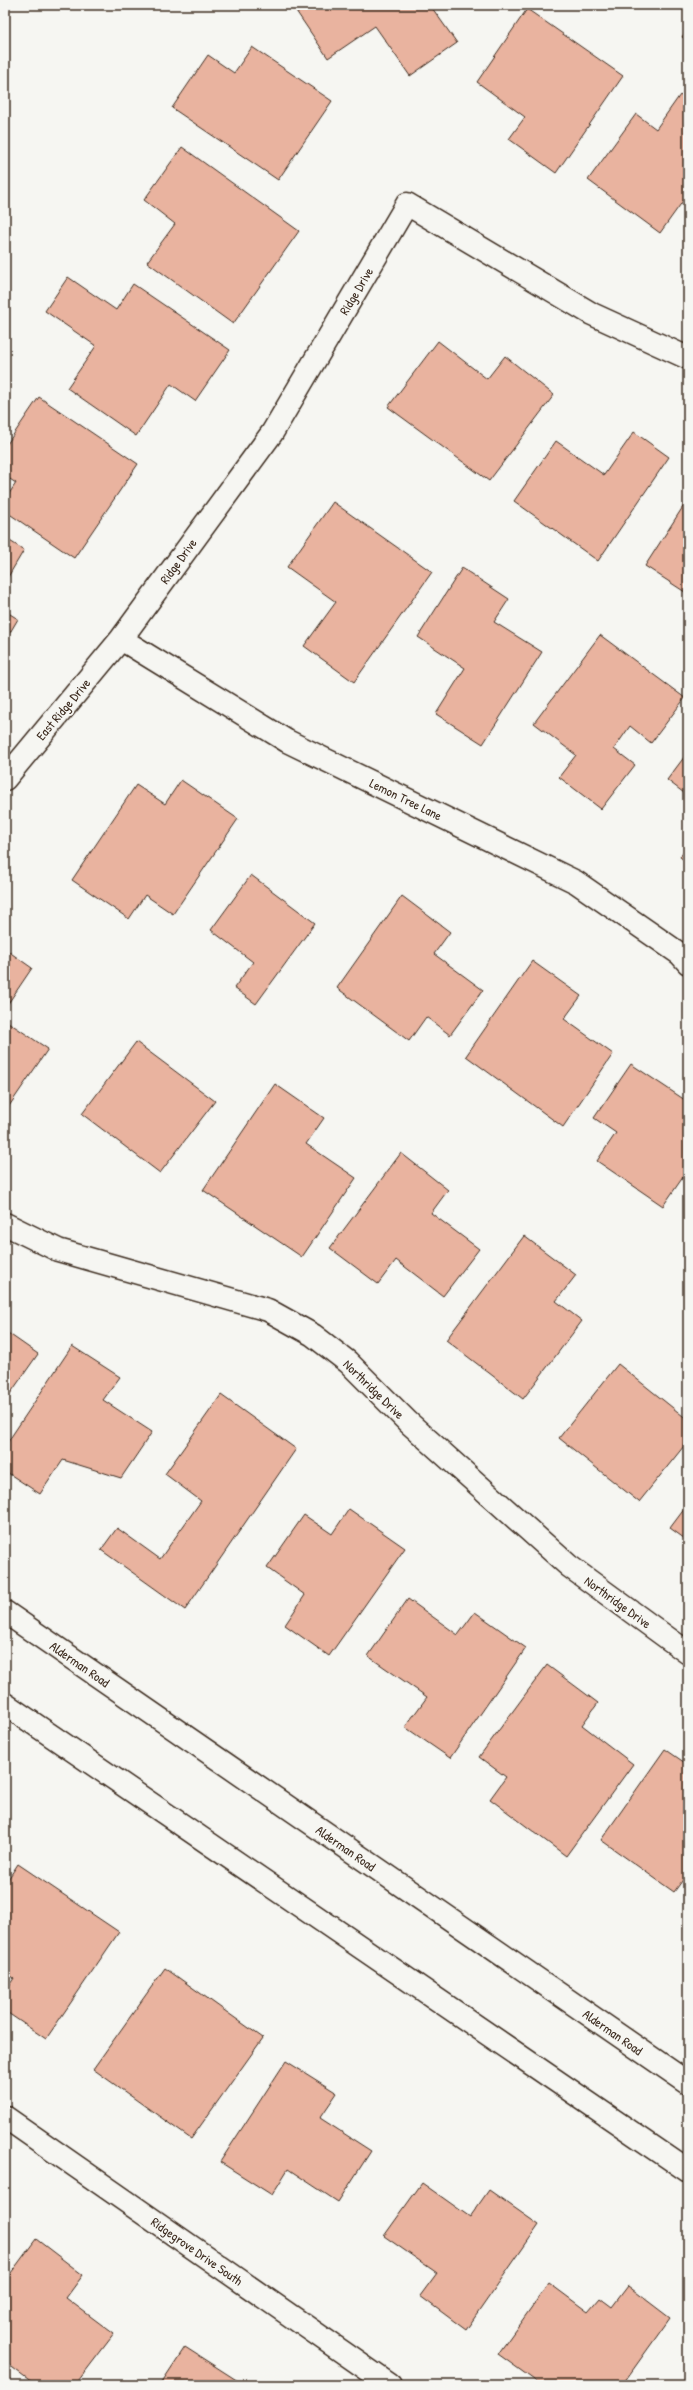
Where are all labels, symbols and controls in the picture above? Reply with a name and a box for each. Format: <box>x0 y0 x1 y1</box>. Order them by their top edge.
street label: Ridge Drive <box>335 264 377 318</box>
street label: Ridge Drive <box>155 535 201 587</box>
street label: East Ridge Drive <box>32 674 94 744</box>
street label: Lemon Tree Lane <box>367 774 445 824</box>
street label: Northridge Drive <box>340 1355 408 1423</box>
street label: Northridge Drive <box>581 1572 655 1632</box>
street label: Alderman Road <box>47 1637 113 1691</box>
street label: Alderman Road <box>313 1821 379 1875</box>
street label: Alderman Road <box>580 2005 646 2059</box>
street label: Ridgegrove Drive South <box>148 2213 247 2290</box>

